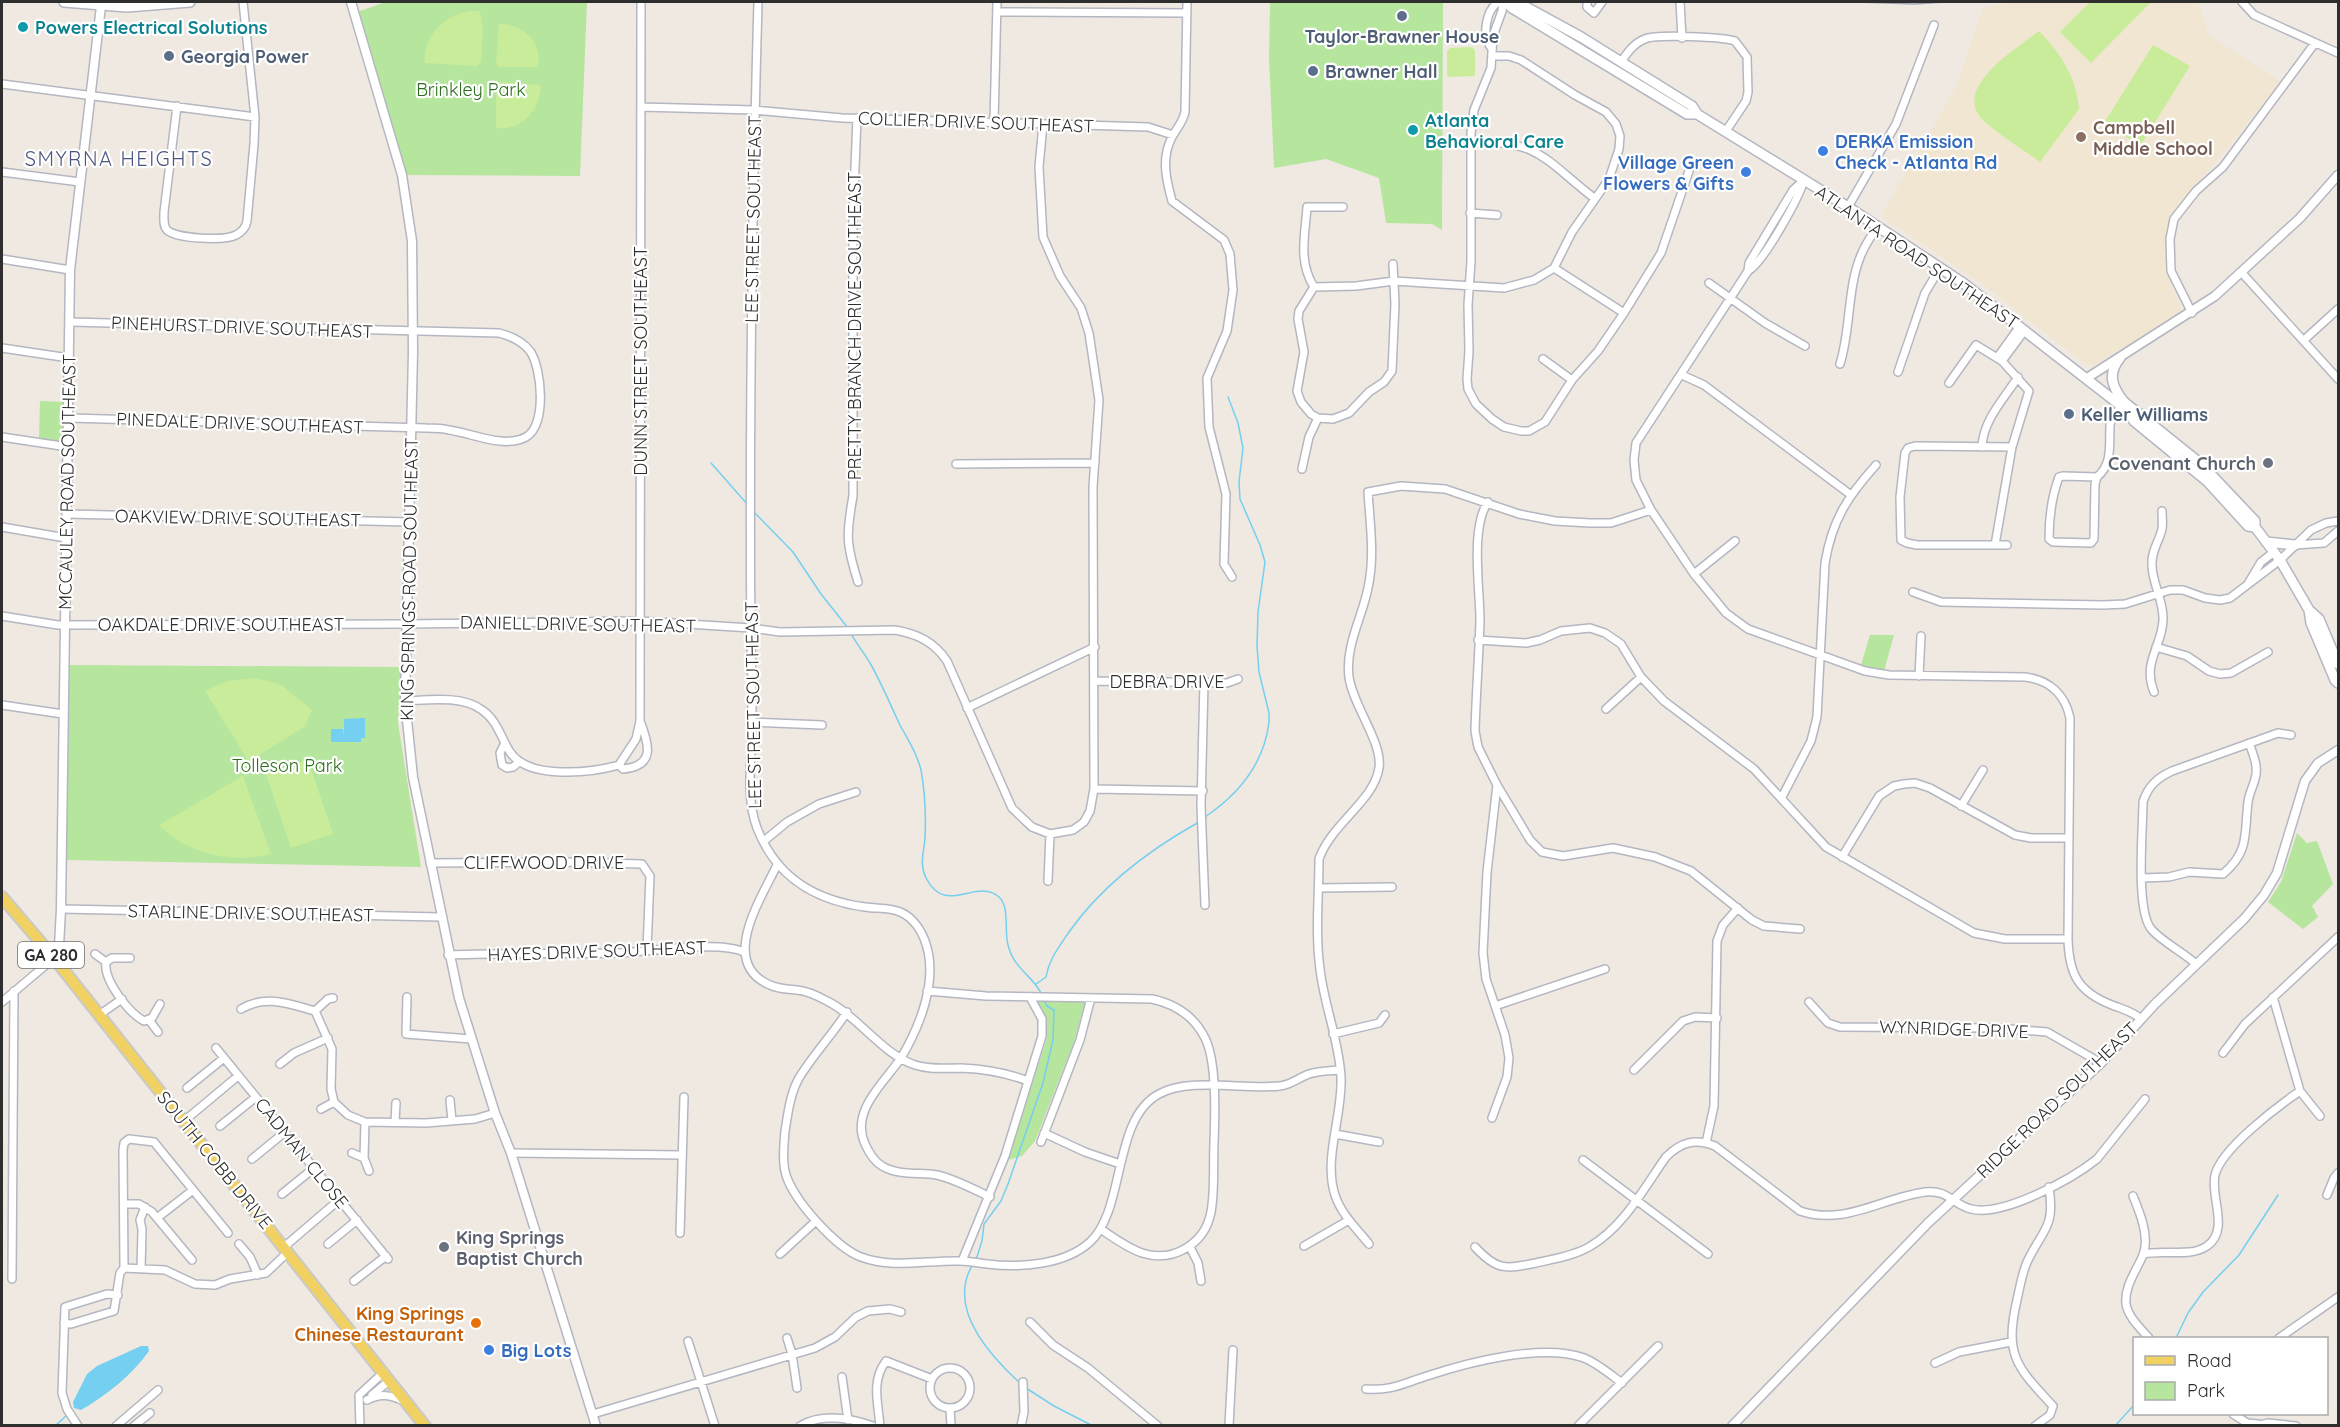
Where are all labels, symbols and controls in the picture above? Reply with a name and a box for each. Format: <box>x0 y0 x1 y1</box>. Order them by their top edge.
marker: Taylor-Brawner House <box>1395 9 1409 23</box>
place label: Powers Electrical Solutions <box>35 16 268 39</box>
marker: Powers Electrical Solutions <box>16 20 30 34</box>
place label: Taylor-Brawner House <box>1305 25 1499 48</box>
place label: Georgia Power <box>181 45 309 68</box>
marker: Georgia Power <box>162 49 176 63</box>
place label: Brawner Hall <box>1325 60 1438 83</box>
marker: Brawner Hall <box>1306 64 1320 78</box>
park label: Brinkley Park <box>416 78 526 101</box>
street label: COLLIER DRIVE SOUTHEAST <box>857 106 1095 138</box>
place label: Atlanta Behavioral Care <box>1425 109 1564 153</box>
street label: LEE STREET SOUTHEAST <box>740 115 766 323</box>
place label: Campbell Middle School <box>2093 116 2213 160</box>
marker: Atlanta Behavioral Care <box>1406 123 1420 137</box>
place label: DERKA Emission Check - Atlanta Rd <box>1835 130 1997 174</box>
marker: Campbell Middle School <box>2074 130 2088 144</box>
marker: DERKA Emission Check - Atlanta Rd <box>1816 144 1830 158</box>
district label: SMYRNA HEIGHTS <box>25 146 213 171</box>
place label: Village Green Flowers & Gifts <box>1603 151 1734 195</box>
marker: Village Green Flowers & Gifts <box>1739 165 1753 179</box>
street label: PRETTY BRANCH DRIVE SOUTHEAST <box>843 172 866 480</box>
street label: ATLANTA ROAD SOUTHEAST <box>1811 180 2023 334</box>
street label: DUNN STREET SOUTHEAST <box>629 246 652 476</box>
street label: PINEHURST DRIVE SOUTHEAST <box>110 311 374 343</box>
street label: MCCAULEY ROAD SOUTHEAST <box>53 354 81 610</box>
place label: Keller Williams <box>2081 403 2208 426</box>
street label: PINEDALE DRIVE SOUTHEAST <box>116 407 364 439</box>
marker: Keller Williams <box>2062 407 2076 421</box>
street label: KING SPRINGS ROAD SOUTHEAST <box>395 437 423 721</box>
place label: Covenant Church <box>2108 452 2256 475</box>
marker: Covenant Church <box>2261 456 2275 470</box>
street label: OAKVIEW DRIVE SOUTHEAST <box>115 504 362 532</box>
street label: LEE STREET SOUTHEAST <box>740 601 766 809</box>
street label: DANIELL DRIVE SOUTHEAST <box>460 610 697 638</box>
street label: OAKDALE DRIVE SOUTHEAST <box>98 613 344 636</box>
street label: DEBRA DRIVE <box>1109 670 1225 693</box>
park label: Tolleson Park <box>232 754 342 777</box>
street label: CLIFFWOOD DRIVE <box>464 851 624 874</box>
street label: STARLINE DRIVE SOUTHEAST <box>128 899 374 927</box>
street label: HAYES DRIVE SOUTHEAST <box>487 936 707 966</box>
road number: GA 280 <box>18 942 84 968</box>
street label: WYNRIDGE DRIVE <box>1879 1015 2029 1043</box>
street label: RIDGE ROAD SOUTHEAST <box>1971 1017 2143 1183</box>
street label: SOUTH COBB DRIVE <box>152 1086 278 1234</box>
street label: CADMAN CLOSE <box>250 1093 354 1213</box>
place label: King Springs Baptist Church <box>456 1226 583 1270</box>
marker: King Springs Baptist Church <box>437 1240 451 1254</box>
place label: King Springs Chinese Restaurant <box>295 1302 464 1346</box>
marker: King Springs Chinese Restaurant <box>469 1316 483 1330</box>
legend <box>2133 1337 2328 1415</box>
place label: Big Lots <box>501 1339 572 1362</box>
marker: Big Lots <box>482 1343 496 1357</box>
text: Road <box>2187 1349 2232 1372</box>
text: Park <box>2187 1379 2225 1402</box>

